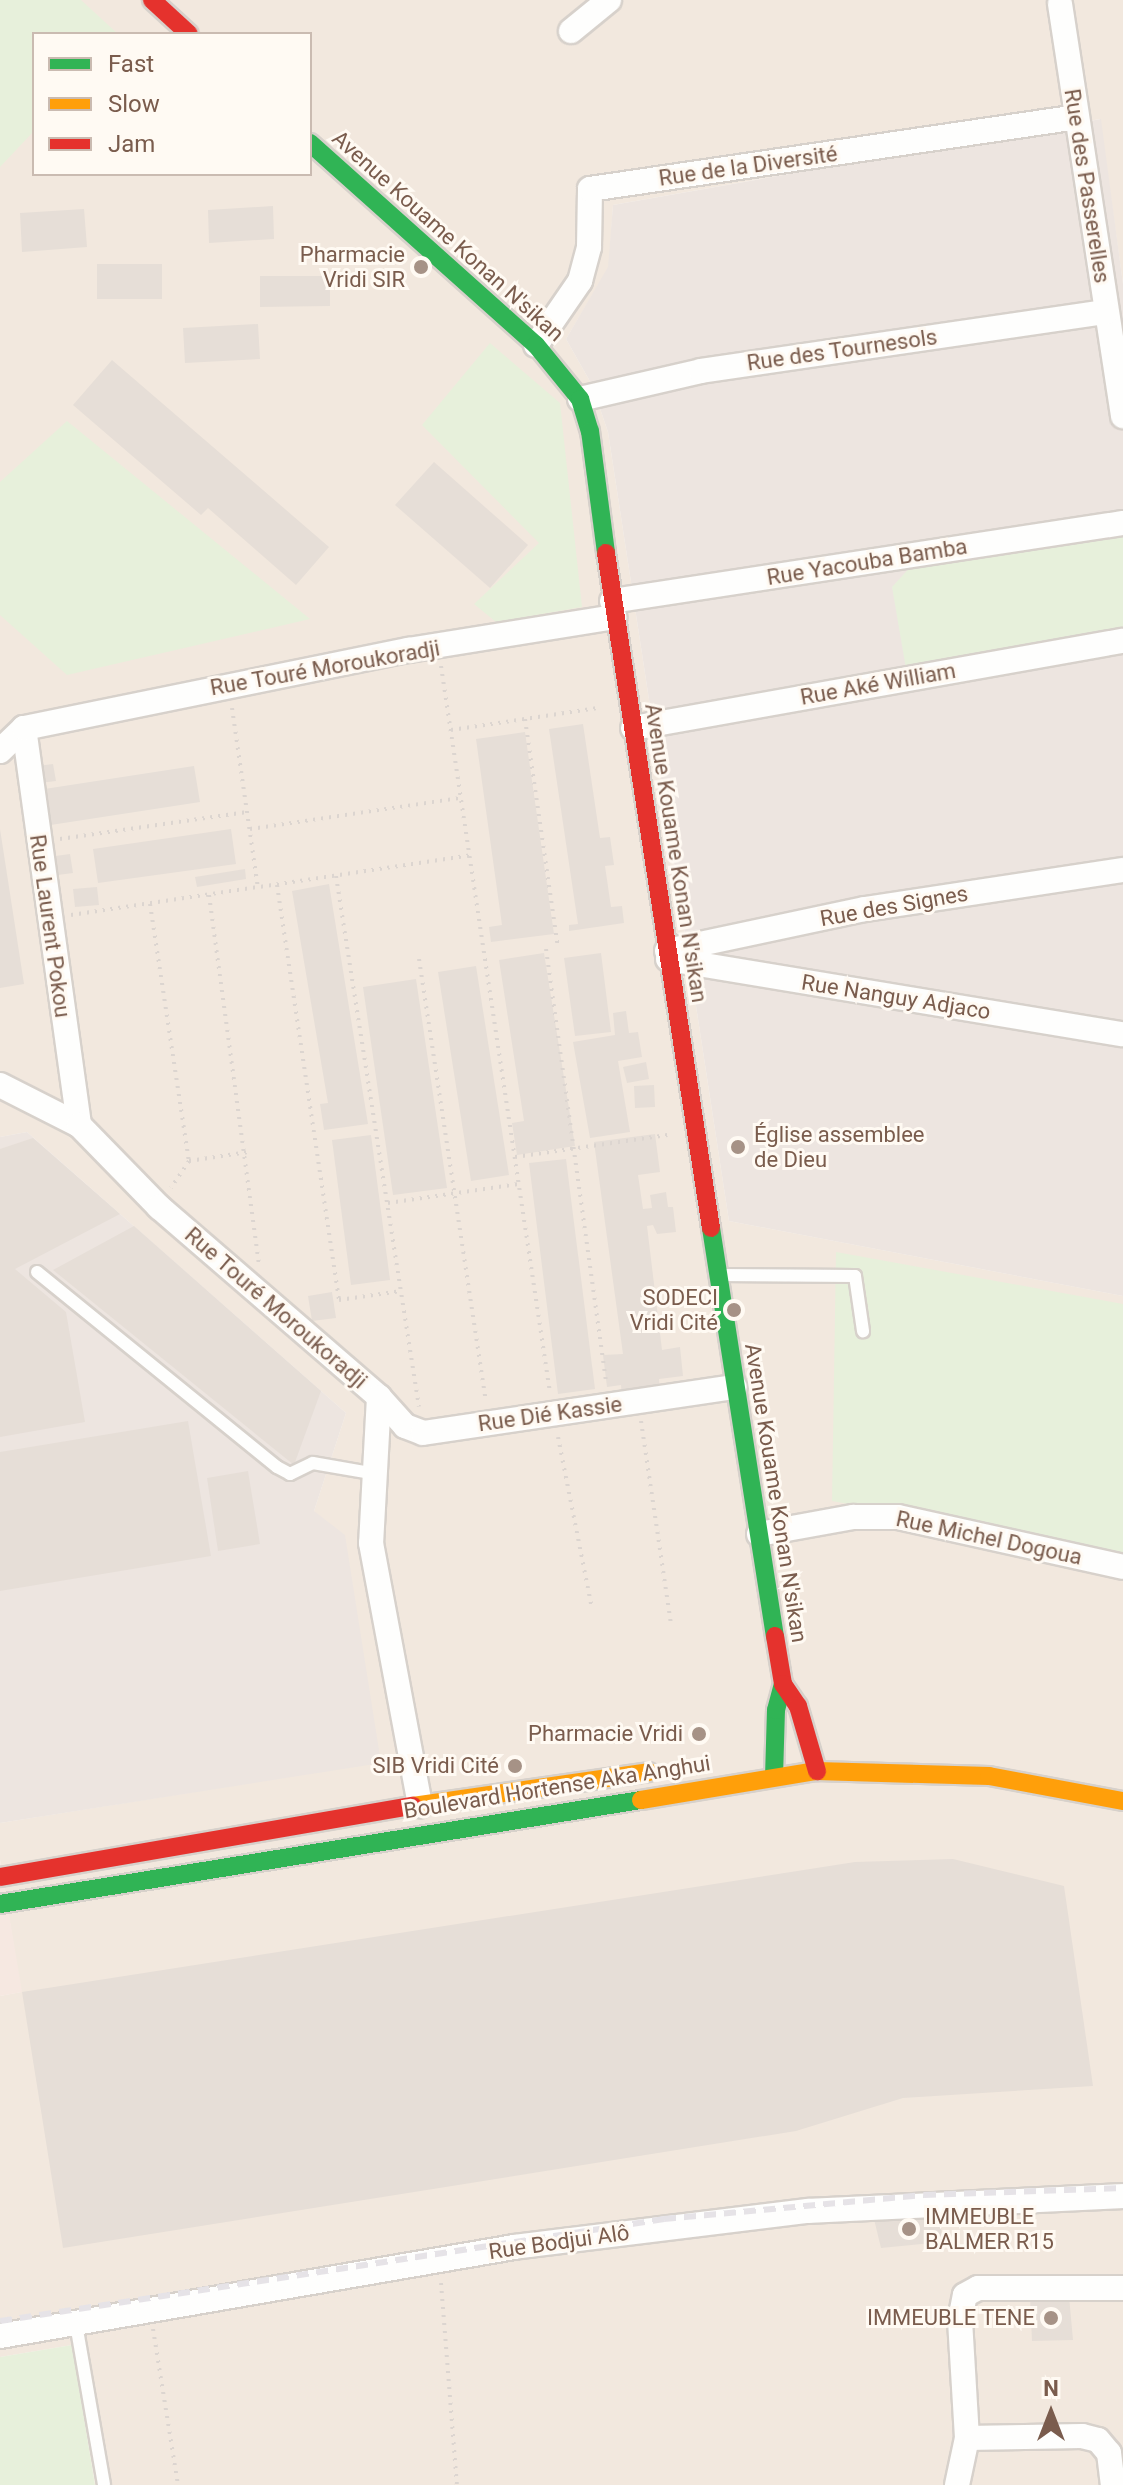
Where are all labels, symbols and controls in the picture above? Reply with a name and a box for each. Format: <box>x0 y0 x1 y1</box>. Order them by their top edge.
legend <box>32 32 312 176</box>
text: Fast <box>108 50 154 78</box>
street label: Rue des Passerelles <box>1059 87 1115 285</box>
text: Slow <box>108 90 160 118</box>
street label: Avenue Kouame Konan N'sikan <box>327 125 569 347</box>
text: Jam <box>108 130 155 158</box>
street label: Rue de la Diversité <box>657 140 839 192</box>
place label: Pharmacie Vridi SIR <box>300 241 405 292</box>
marker: Pharmacie Vridi SIR <box>412 258 430 276</box>
street label: Rue des Tournesols <box>745 324 939 376</box>
street label: Rue Yacouba Bamba <box>765 533 969 591</box>
street label: Rue Touré Moroukoradji <box>208 635 442 701</box>
street label: Rue Aké William <box>798 657 958 711</box>
street label: Avenue Kouame Konan N'sikan <box>639 702 713 1004</box>
street label: Rue Laurent Pokou <box>24 833 76 1019</box>
street label: Rue des Signes <box>818 880 970 932</box>
street label: Rue Nanguy Adjaco <box>800 969 992 1025</box>
place label: Église assemblee de Dieu <box>754 1121 924 1172</box>
marker: Église assemblee de Dieu <box>729 1138 747 1156</box>
street label: Rue Touré Moroukoradji <box>179 1222 373 1394</box>
place label: SODECI Vridi Cité <box>630 1284 718 1336</box>
marker: SODECI Vridi Cité <box>725 1301 743 1319</box>
street label: Avenue Kouame Konan N'sikan <box>739 1342 813 1644</box>
street label: Rue Dié Kassie <box>476 1391 624 1437</box>
street label: Rue Michel Dogoua <box>894 1505 1084 1571</box>
place label: Pharmacie Vridi <box>528 1721 683 1747</box>
marker: Pharmacie Vridi <box>690 1725 708 1743</box>
street label: Boulevard Hortense Aka Anghui <box>402 1750 712 1824</box>
place label: SIB Vridi Cité <box>373 1753 499 1779</box>
marker: SIB Vridi Cité <box>506 1757 524 1775</box>
place label: IMMEUBLE BALMER R15 <box>925 2203 1054 2254</box>
street label: Rue Bodjui Alô <box>487 2219 631 2265</box>
marker: IMMEUBLE BALMER R15 <box>900 2220 918 2238</box>
place label: IMMEUBLE TENE <box>866 2305 1035 2331</box>
marker: IMMEUBLE TENE <box>1042 2309 1060 2327</box>
north arrow <box>1011 2373 1091 2453</box>
text: N <box>1043 2376 1059 2401</box>

